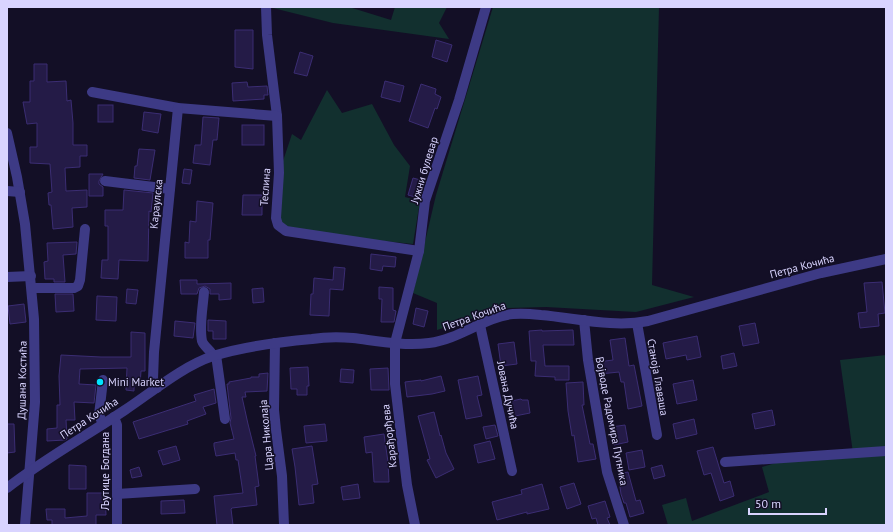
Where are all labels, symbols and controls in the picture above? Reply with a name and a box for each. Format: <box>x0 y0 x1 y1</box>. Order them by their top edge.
street label: Јужни булевар <box>407 135 441 206</box>
street label: Теслина <box>257 168 273 206</box>
street label: Караулска <box>146 179 166 229</box>
street label: Петра Кочића <box>768 251 836 281</box>
street label: Петра Кочића <box>440 298 508 334</box>
street label: Станоја Главаша <box>644 337 672 417</box>
street label: Душана Костића <box>14 341 30 419</box>
street label: Војводе Радомира Путника <box>593 355 631 487</box>
street label: Јована Дучића <box>494 359 522 430</box>
place label: Mini Market <box>108 375 164 389</box>
marker: Mini Market <box>95 377 105 387</box>
street label: Петра Кочића <box>57 394 121 442</box>
street label: Цара Николаја <box>256 399 276 471</box>
street label: Карађорђева <box>378 403 400 469</box>
street label: Љутице Богдана <box>98 432 112 511</box>
scale bar <box>749 490 826 516</box>
text: 50 m <box>755 496 781 511</box>

